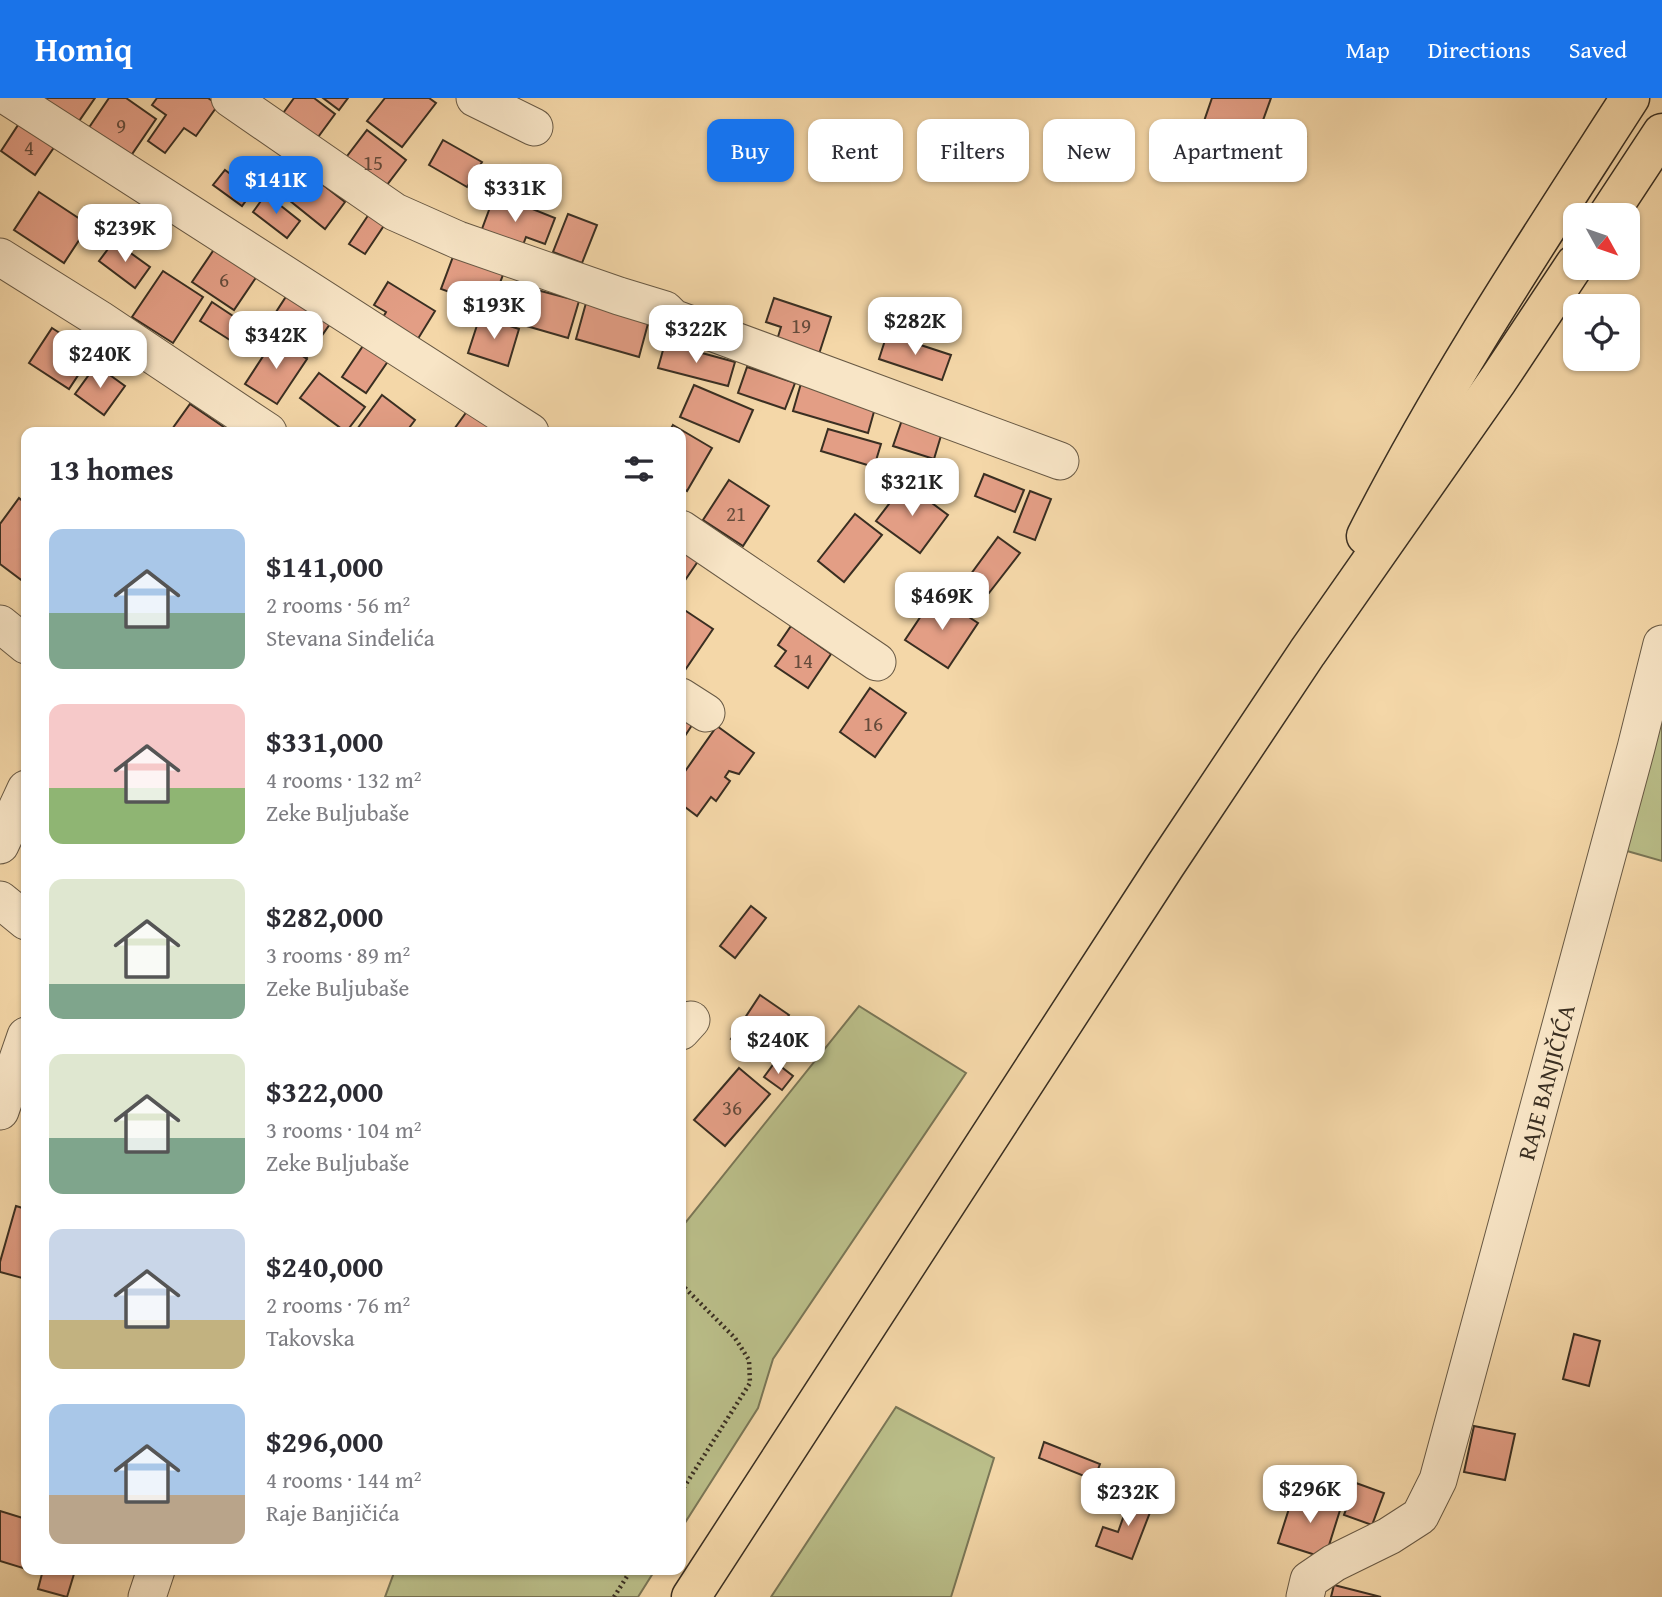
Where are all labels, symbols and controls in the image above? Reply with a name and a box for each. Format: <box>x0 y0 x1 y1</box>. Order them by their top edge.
text: Homiq <box>35 25 132 73</box>
text: Map <box>1346 32 1390 67</box>
text: Directions <box>1428 32 1531 67</box>
text: Saved <box>1569 32 1627 67</box>
house number: 9 <box>116 110 126 141</box>
chip: Buy <box>707 119 794 182</box>
chip: Rent <box>808 119 903 182</box>
chip: Filters <box>917 119 1029 182</box>
chip: New <box>1043 119 1135 182</box>
chip: Apartment <box>1149 119 1307 182</box>
house number: 4 <box>24 132 34 163</box>
house number: 15 <box>363 147 383 178</box>
pin: $141K <box>227 156 325 216</box>
text: $141K <box>245 162 307 195</box>
pin: $331K <box>466 164 564 224</box>
text: $331K <box>484 170 546 203</box>
north arrow <box>1563 203 1640 280</box>
map controls <box>1563 203 1640 371</box>
pin: $239K <box>76 204 174 264</box>
text: $239K <box>94 210 156 243</box>
house number: 6 <box>219 264 229 295</box>
pin: $193K <box>445 282 543 341</box>
text: $193K <box>463 287 525 320</box>
button: locate <box>1563 294 1640 371</box>
pin: $282K <box>866 298 964 357</box>
text: $282K <box>884 303 946 336</box>
pin: $322K <box>647 306 745 365</box>
house number: 19 <box>791 310 811 341</box>
text: $322K <box>665 311 727 344</box>
pin: $342K <box>227 312 325 371</box>
text: $342K <box>245 317 307 350</box>
pin: $240K <box>51 330 149 390</box>
text: $240K <box>69 336 131 369</box>
text: 13 homes <box>49 447 174 491</box>
icon: filters <box>620 450 658 488</box>
pin: $321K <box>863 458 961 518</box>
text: $321K <box>881 464 943 497</box>
house number: 21 <box>726 498 746 529</box>
text: $141,000 <box>266 544 383 588</box>
icon: home <box>105 557 189 641</box>
pin: $469K <box>893 573 991 632</box>
text: $469K <box>911 578 973 611</box>
text: 2 rooms · 56 m² <box>266 588 410 621</box>
text: Stevana Sinđelića <box>266 621 435 654</box>
house number: 14 <box>793 645 813 676</box>
house number: 16 <box>863 708 883 739</box>
text: $331,000 <box>266 719 383 763</box>
icon: home <box>105 732 189 816</box>
text: 4 rooms · 132 m² <box>266 763 421 796</box>
text: Zeke Buljubaše <box>266 796 409 829</box>
text: $282,000 <box>266 894 383 938</box>
icon: home <box>105 907 189 991</box>
text: 3 rooms · 89 m² <box>266 938 410 971</box>
text: Zeke Buljubaše <box>266 971 409 1004</box>
street label: RAJE BANJIČIĆA <box>1508 1000 1584 1164</box>
pin: $240K <box>729 1016 827 1076</box>
text: $240K <box>747 1022 809 1055</box>
text: $322,000 <box>266 1069 383 1113</box>
icon: home <box>105 1082 189 1166</box>
house number: 36 <box>722 1092 742 1123</box>
text: 3 rooms · 104 m² <box>266 1113 421 1146</box>
text: Zeke Buljubaše <box>266 1146 409 1179</box>
text: $240,000 <box>266 1244 383 1288</box>
icon: home <box>105 1257 189 1341</box>
text: 2 rooms · 76 m² <box>266 1288 410 1321</box>
text: Takovska <box>266 1321 355 1354</box>
text: $296,000 <box>266 1419 383 1463</box>
icon: home <box>105 1432 189 1516</box>
text: 4 rooms · 144 m² <box>266 1463 421 1496</box>
pin: $296K <box>1261 1466 1359 1525</box>
pin: $232K <box>1079 1468 1177 1528</box>
text: $296K <box>1279 1471 1341 1504</box>
text: $232K <box>1097 1474 1159 1507</box>
text: Raje Banjičića <box>266 1496 399 1529</box>

